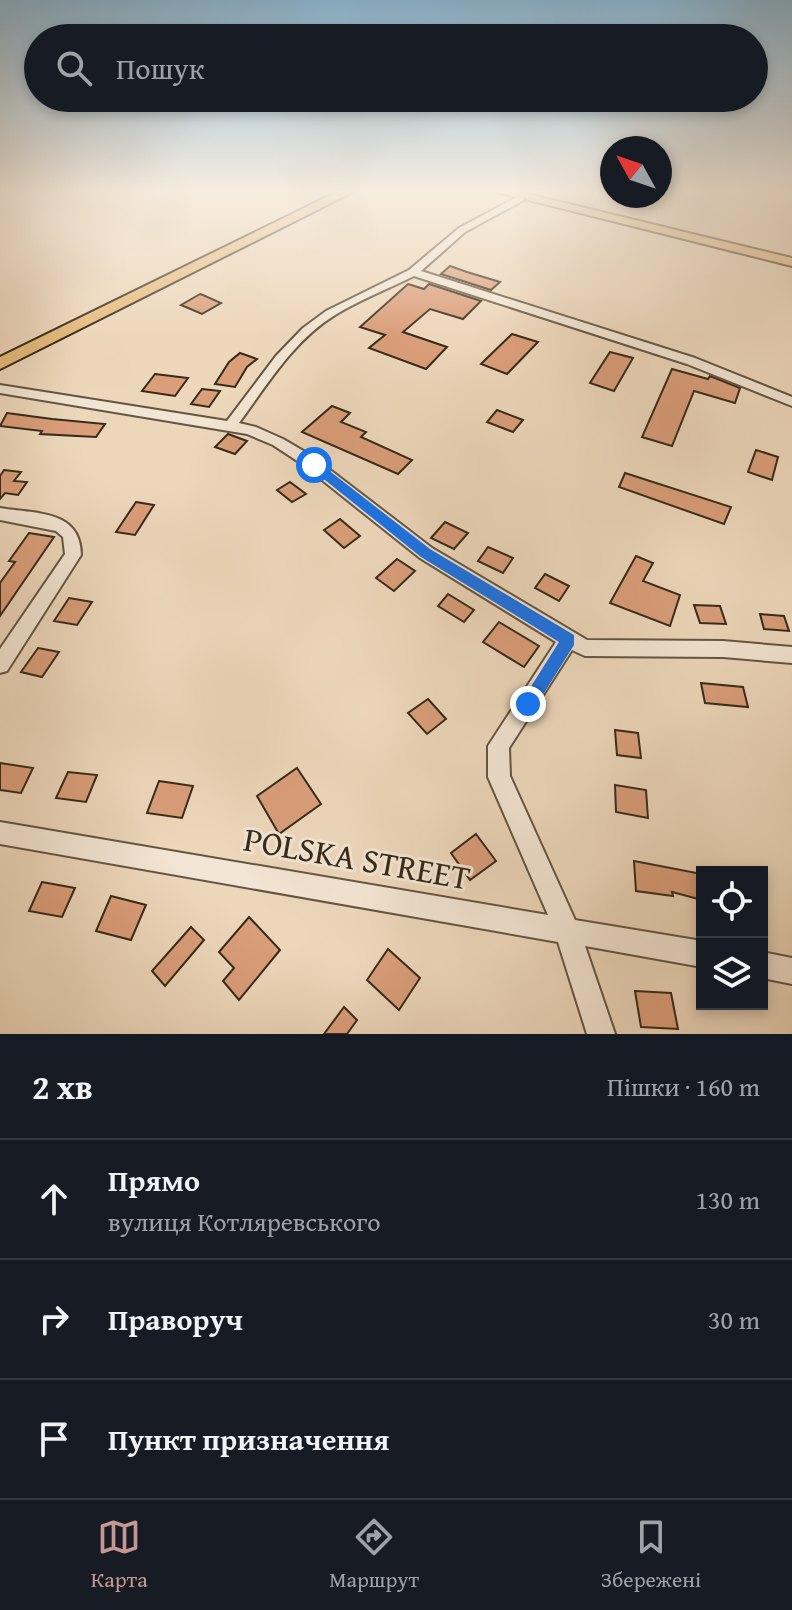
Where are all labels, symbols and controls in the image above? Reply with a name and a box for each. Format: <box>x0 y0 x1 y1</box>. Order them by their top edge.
search box <box>24 24 768 112</box>
icon: search <box>52 46 96 90</box>
text: Пошук <box>116 46 204 90</box>
north arrow <box>600 136 672 208</box>
route start <box>296 447 332 483</box>
route end <box>510 686 546 722</box>
street label: POLSKA STREET <box>240 813 474 902</box>
map controls <box>696 866 768 1010</box>
button: locate <box>696 866 768 938</box>
button: layers <box>696 938 768 1010</box>
text: 2 хв <box>32 1062 93 1111</box>
text: Пішки · 160 m <box>607 1067 760 1106</box>
text: Прямо <box>108 1158 200 1202</box>
icon: ahead <box>32 1177 76 1221</box>
text: 130 m <box>695 1180 760 1219</box>
text: вулиця Котляревського <box>108 1202 381 1241</box>
icon: right <box>32 1297 76 1341</box>
text: Праворуч <box>108 1297 243 1341</box>
text: 30 m <box>708 1300 760 1339</box>
icon: arrive <box>32 1417 76 1461</box>
text: Пункт призначення <box>108 1417 389 1461</box>
tab: Карта <box>91 1515 148 1595</box>
tab: Маршрут <box>329 1515 419 1595</box>
tab: Збережені <box>601 1515 701 1595</box>

